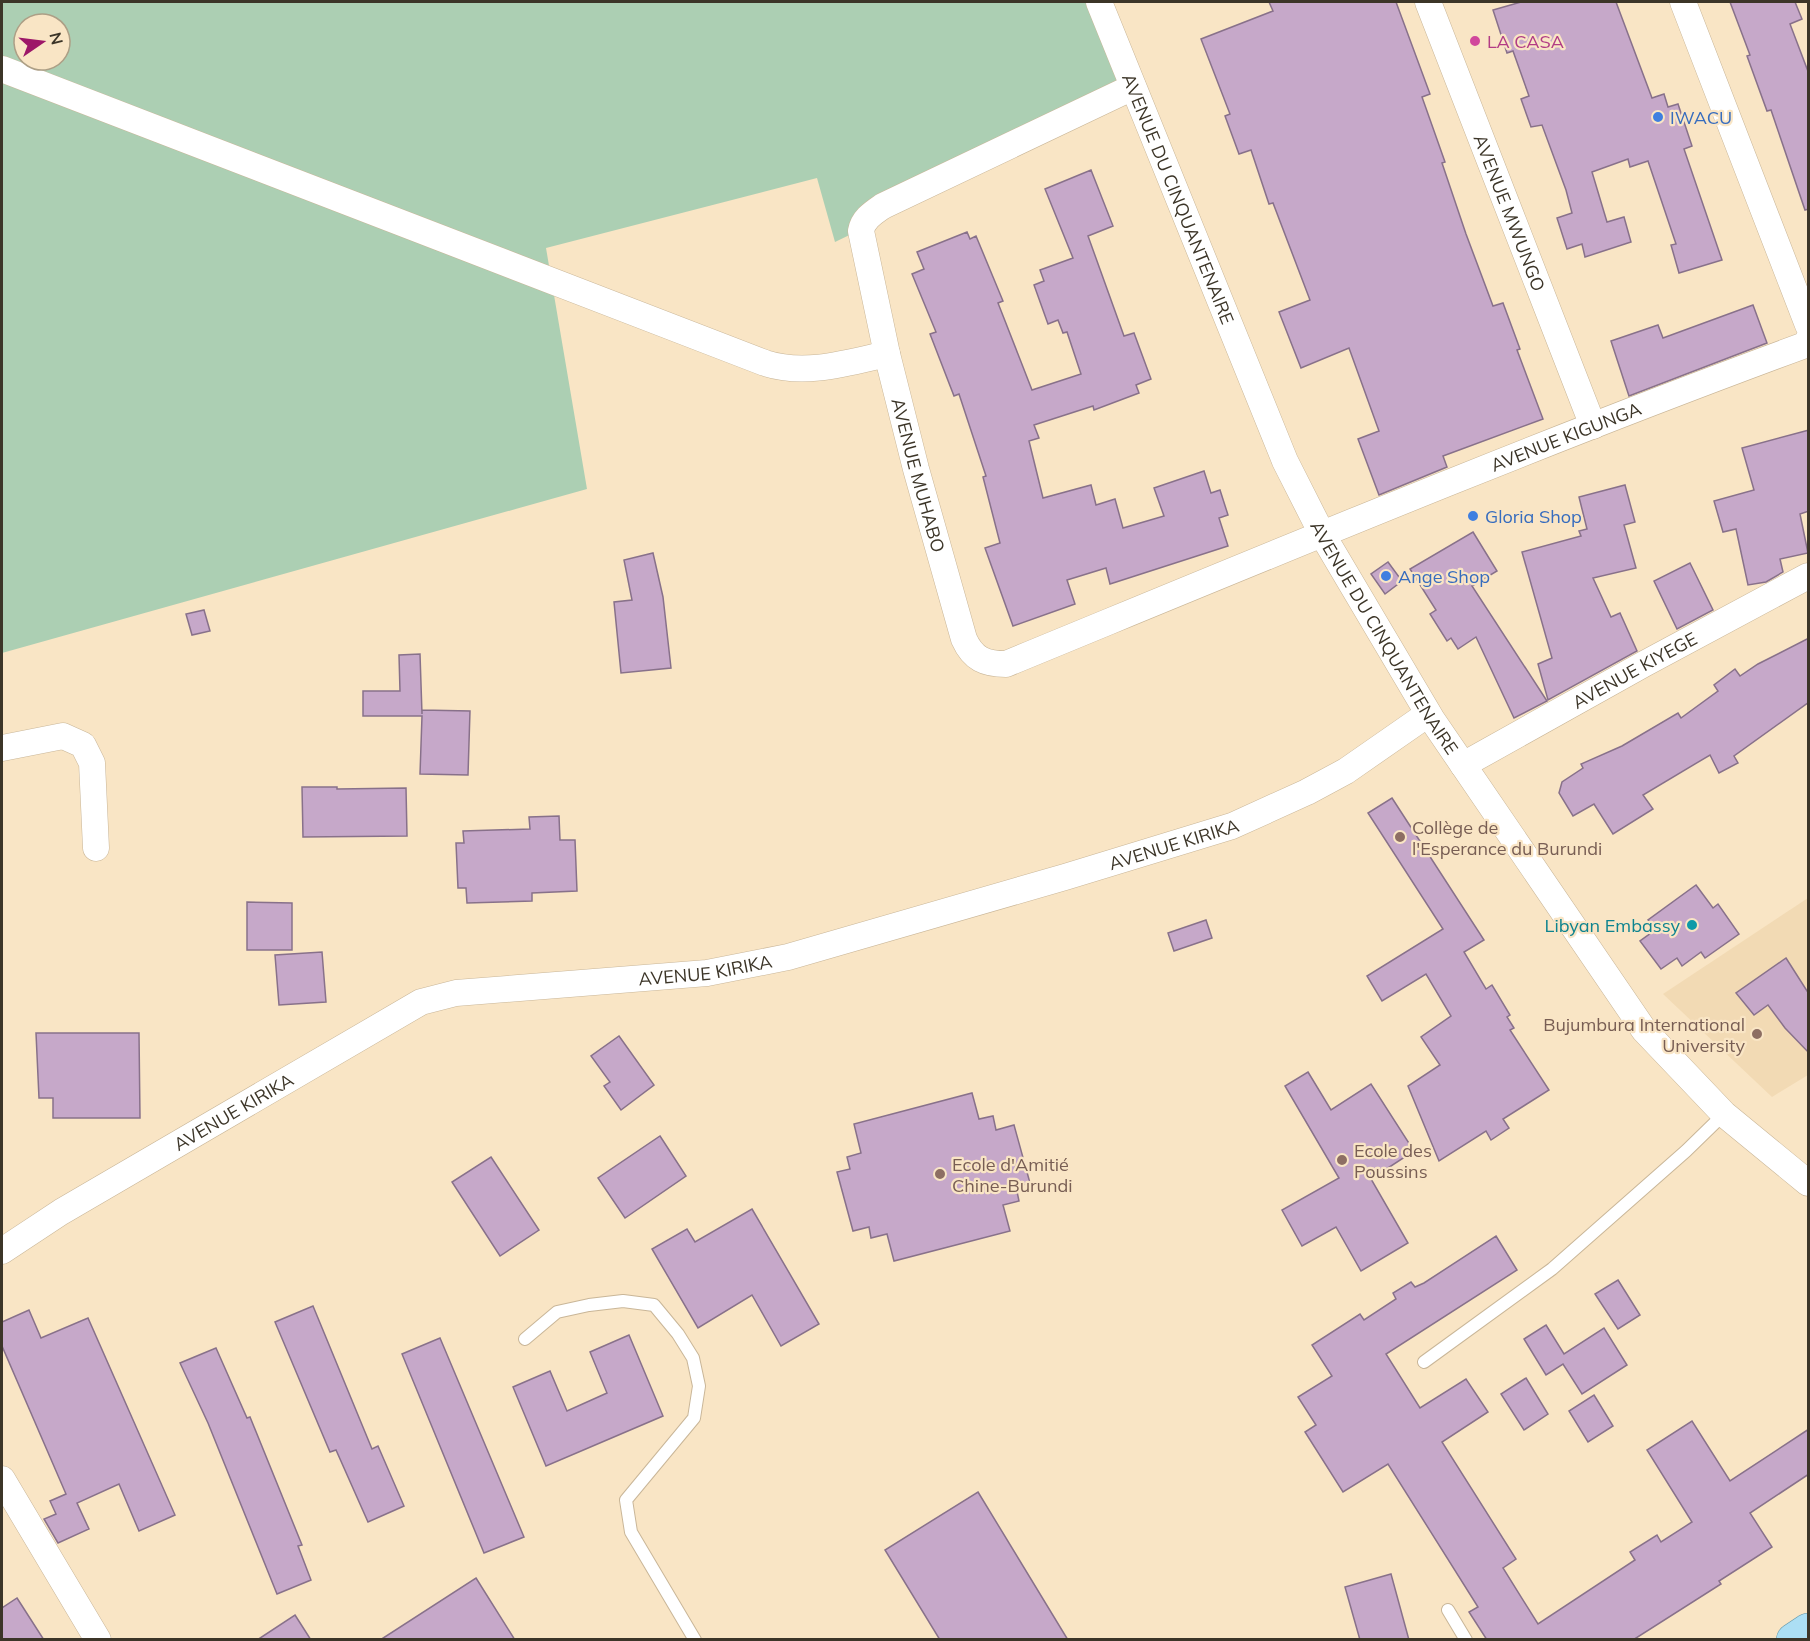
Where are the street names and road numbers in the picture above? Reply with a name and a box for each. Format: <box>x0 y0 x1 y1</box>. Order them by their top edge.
street label: AVENUE DU CINQUANTENAIRE <box>1118 70 1240 327</box>
street label: AVENUE MWUNGO <box>1469 131 1551 294</box>
street label: AVENUE MUHABO <box>887 395 950 555</box>
street label: AVENUE KIGUNGA <box>1487 397 1644 476</box>
street label: AVENUE DU CINQUANTENAIRE <box>1306 517 1464 759</box>
street label: AVENUE KIYEGE <box>1568 626 1701 713</box>
street label: AVENUE KIRIKA <box>1106 813 1241 874</box>
street label: AVENUE KIRIKA <box>638 949 774 990</box>
street label: AVENUE KIRIKA <box>169 1068 297 1155</box>

